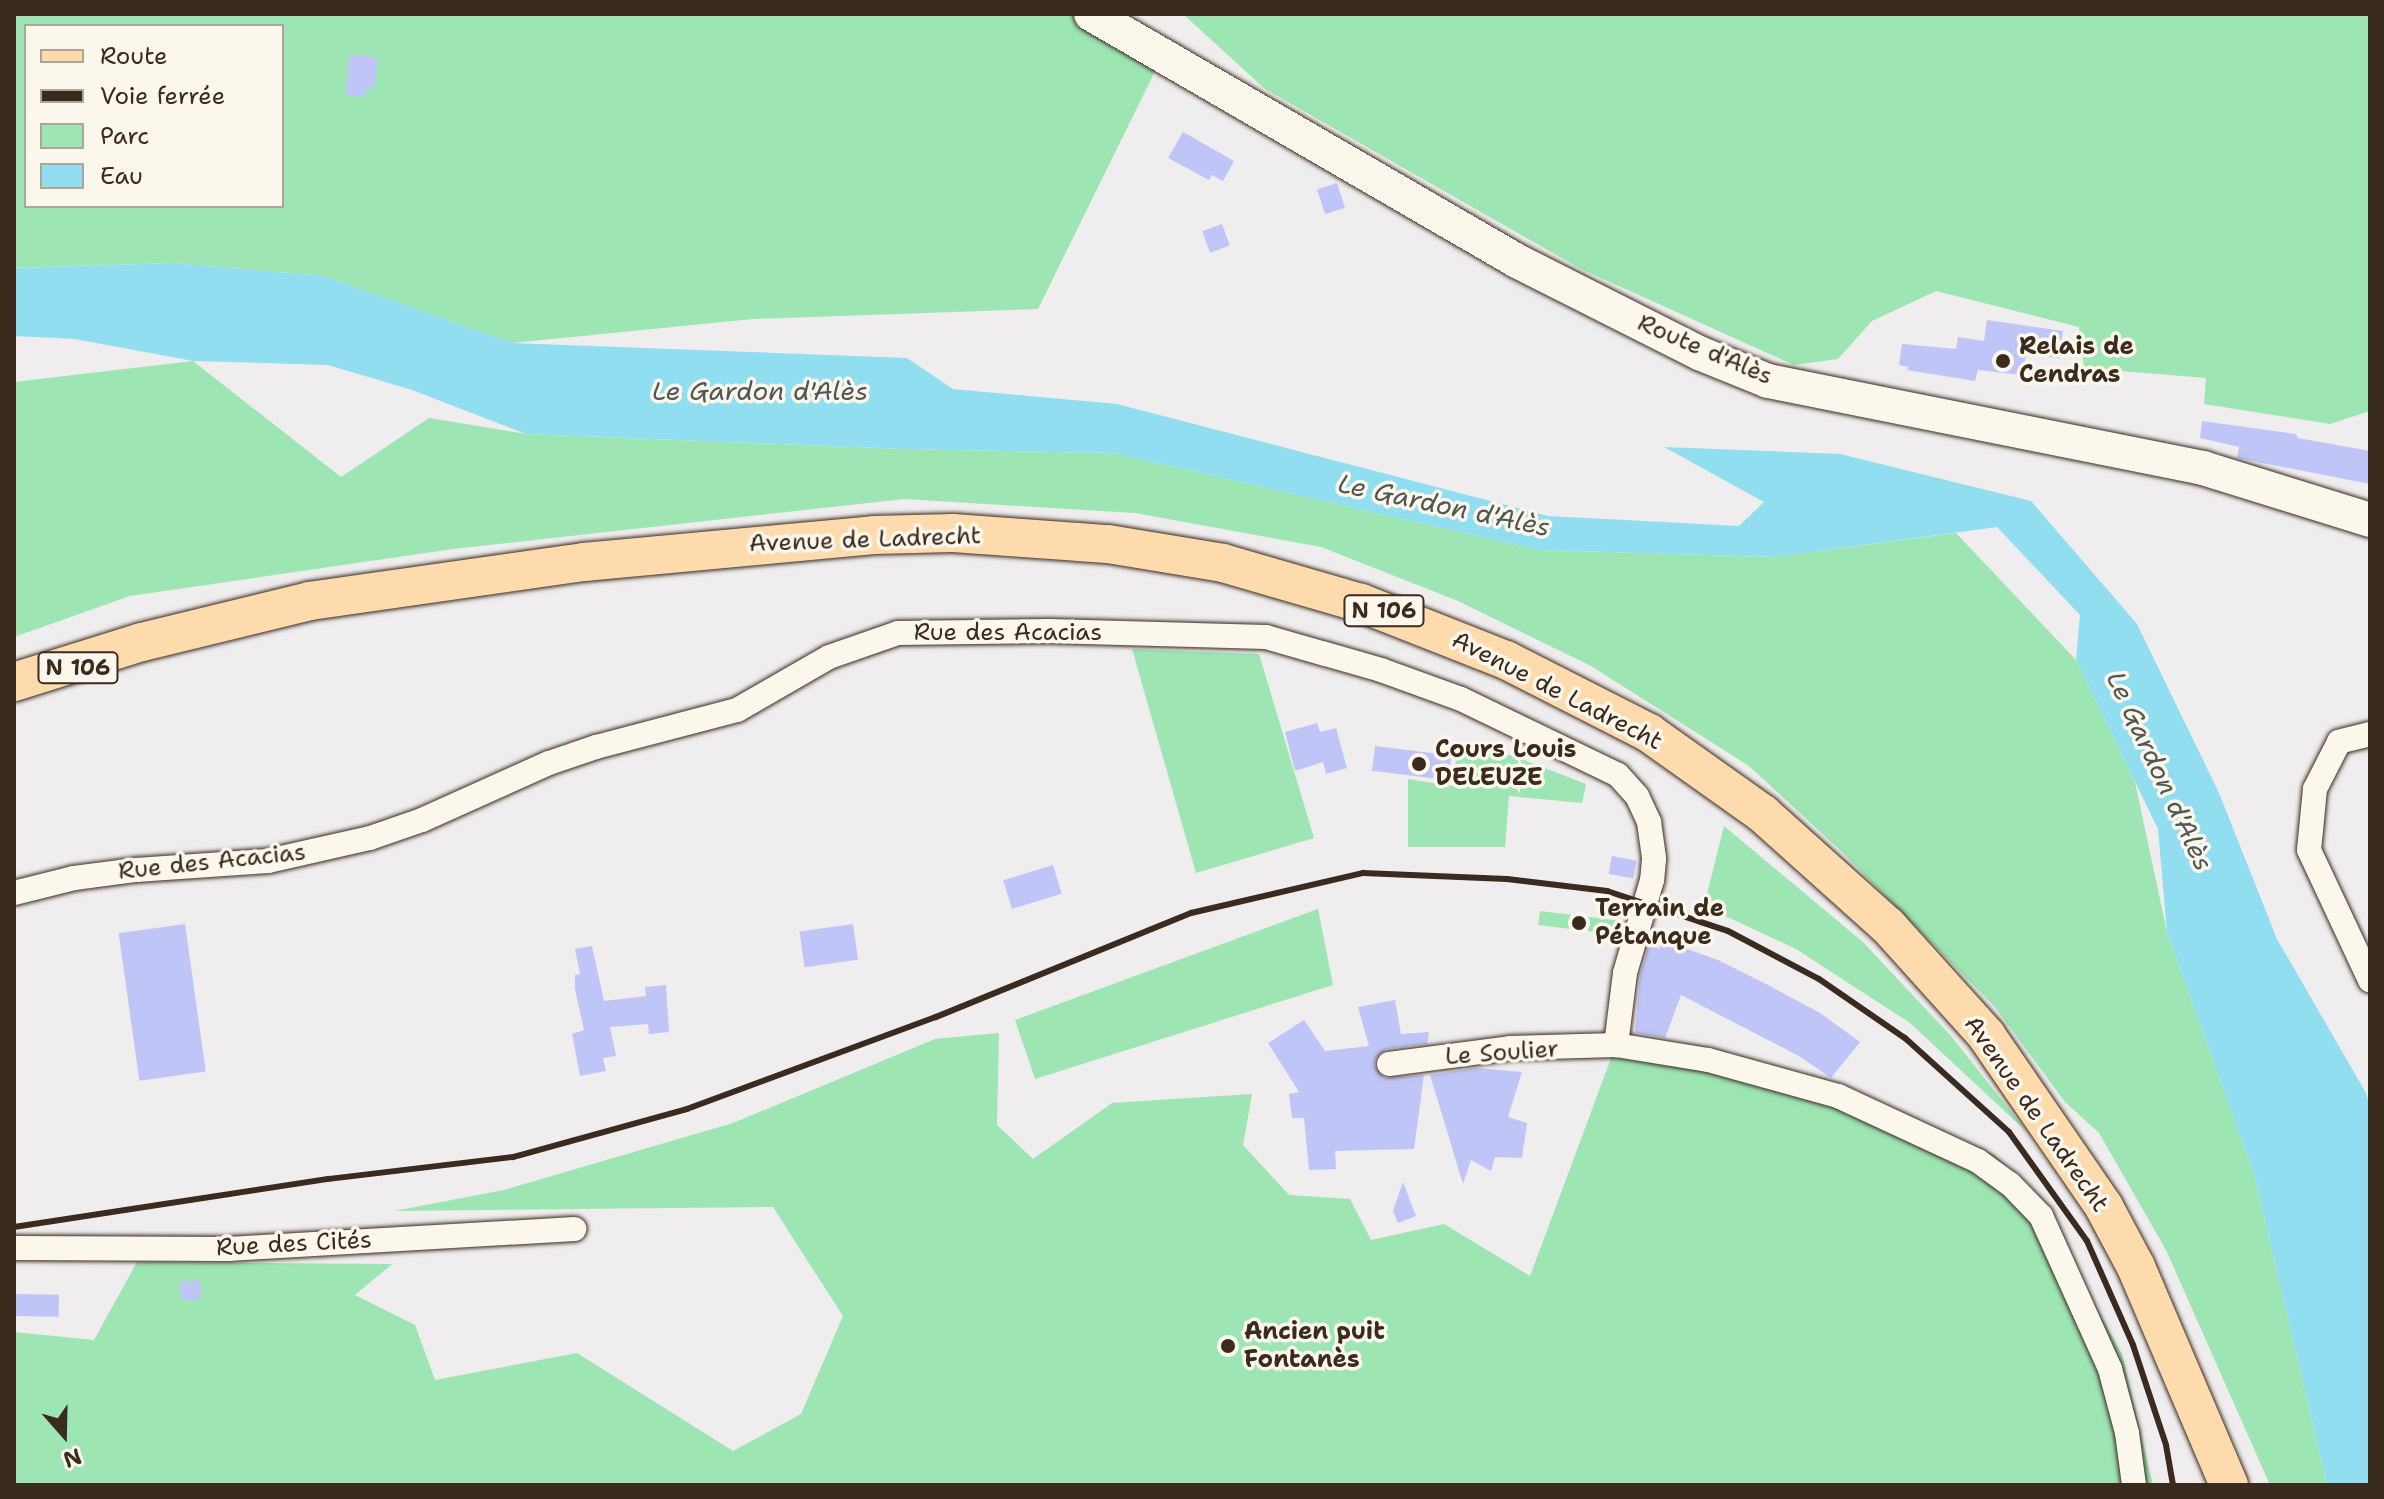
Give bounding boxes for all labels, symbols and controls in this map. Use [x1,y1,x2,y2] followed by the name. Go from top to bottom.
[24,24,284,208] legend
[100,40,168,72] text: Route
[100,80,225,112] text: Voie ferrée
[100,120,149,152] text: Parc
[100,160,143,192] text: Eau
[1633,309,1777,391] street label: Route d'Alès
[2019,333,2134,389] place label: Relais de Cendras
[1994,352,2012,370] marker: Relais de Cendras
[652,375,868,407] water label: Le Gardon d'Alès
[1335,467,1553,543] water label: Le Gardon d'Alès
[748,522,982,558] street label: Avenue de Ladrecht
[1342,593,1426,629] road number: N 106
[914,619,1102,647] street label: Rue des Acacias
[1447,625,1667,757] street label: Avenue de Ladrecht
[36,650,120,686] road number: N 106
[2100,666,2220,876] water label: Le Gardon d'Alès
[1435,736,1576,792] place label: Cours Louis DELEUZE
[1410,755,1428,773] marker: Cours Louis DELEUZE
[117,838,307,886] street label: Rue des Acacias
[1595,895,1724,951] place label: Terrain de Pétanque
[1570,914,1588,932] marker: Terrain de Pétanque
[1958,1011,2114,1217] street label: Avenue de Ladrecht
[1444,1035,1560,1071] street label: Le Soulier
[215,1226,373,1262] street label: Rue des Cités
[1244,1318,1385,1374] place label: Ancien puit Fontanès
[1219,1337,1237,1355] marker: Ancien puit Fontanès
[24,1395,104,1475] north arrow
[59,1441,86,1475] text: N

